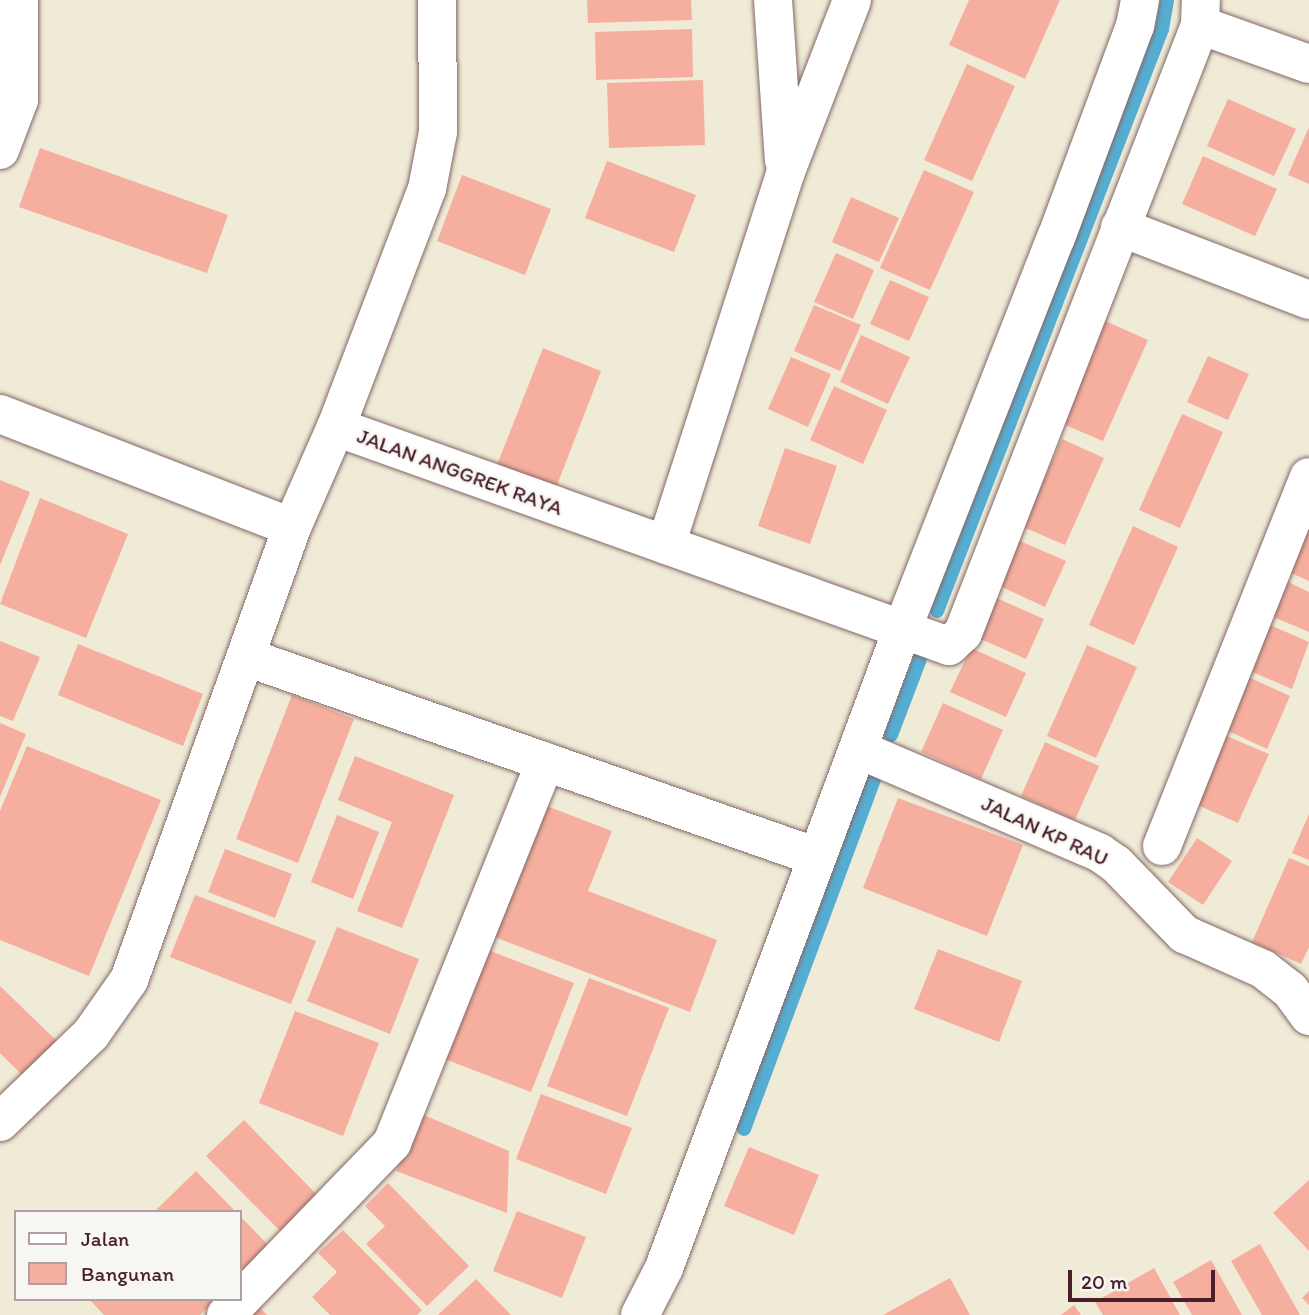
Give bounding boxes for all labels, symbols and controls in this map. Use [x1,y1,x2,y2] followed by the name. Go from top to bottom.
[354,423,566,521] street label: JALAN ANGGREK RAYA
[978,791,1112,871] street label: JALAN KP RAU
[14,1210,242,1301] legend
[81,1226,129,1251] text: Jalan
[1071,1256,1218,1300] scale bar
[81,1261,174,1286] text: Bangunan
[1081,1269,1127,1294] text: 20 m

